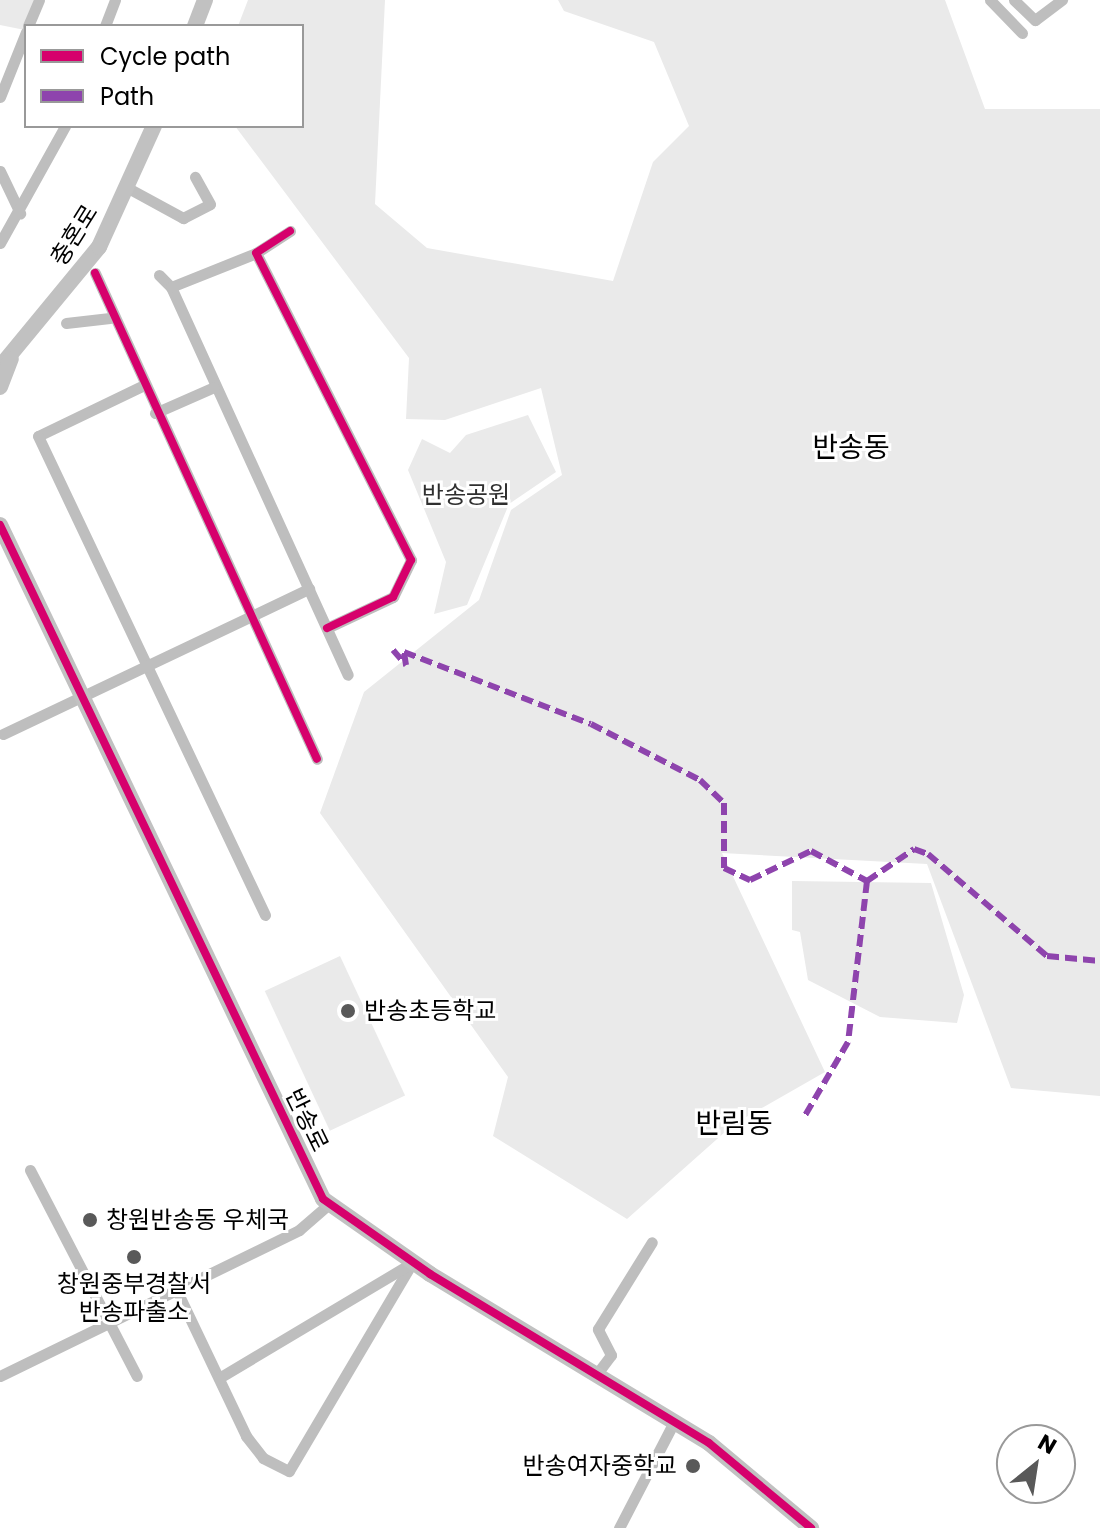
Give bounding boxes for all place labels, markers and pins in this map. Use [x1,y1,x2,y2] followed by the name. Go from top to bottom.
[364,997,496,1025] place label: 반송초등학교
[339,1002,357,1020] marker: 반송초등학교
[106,1206,289,1234] place label: 창원반송동 우체국
[81,1211,99,1229] marker: 창원반송동 우체국
[125,1248,143,1266] marker: 창원중부경찰서 반송파출소
[57,1270,211,1326] place label: 창원중부경찰서 반송파출소
[522,1452,677,1480] place label: 반송여자중학교
[684,1457,702,1475] marker: 반송여자중학교

